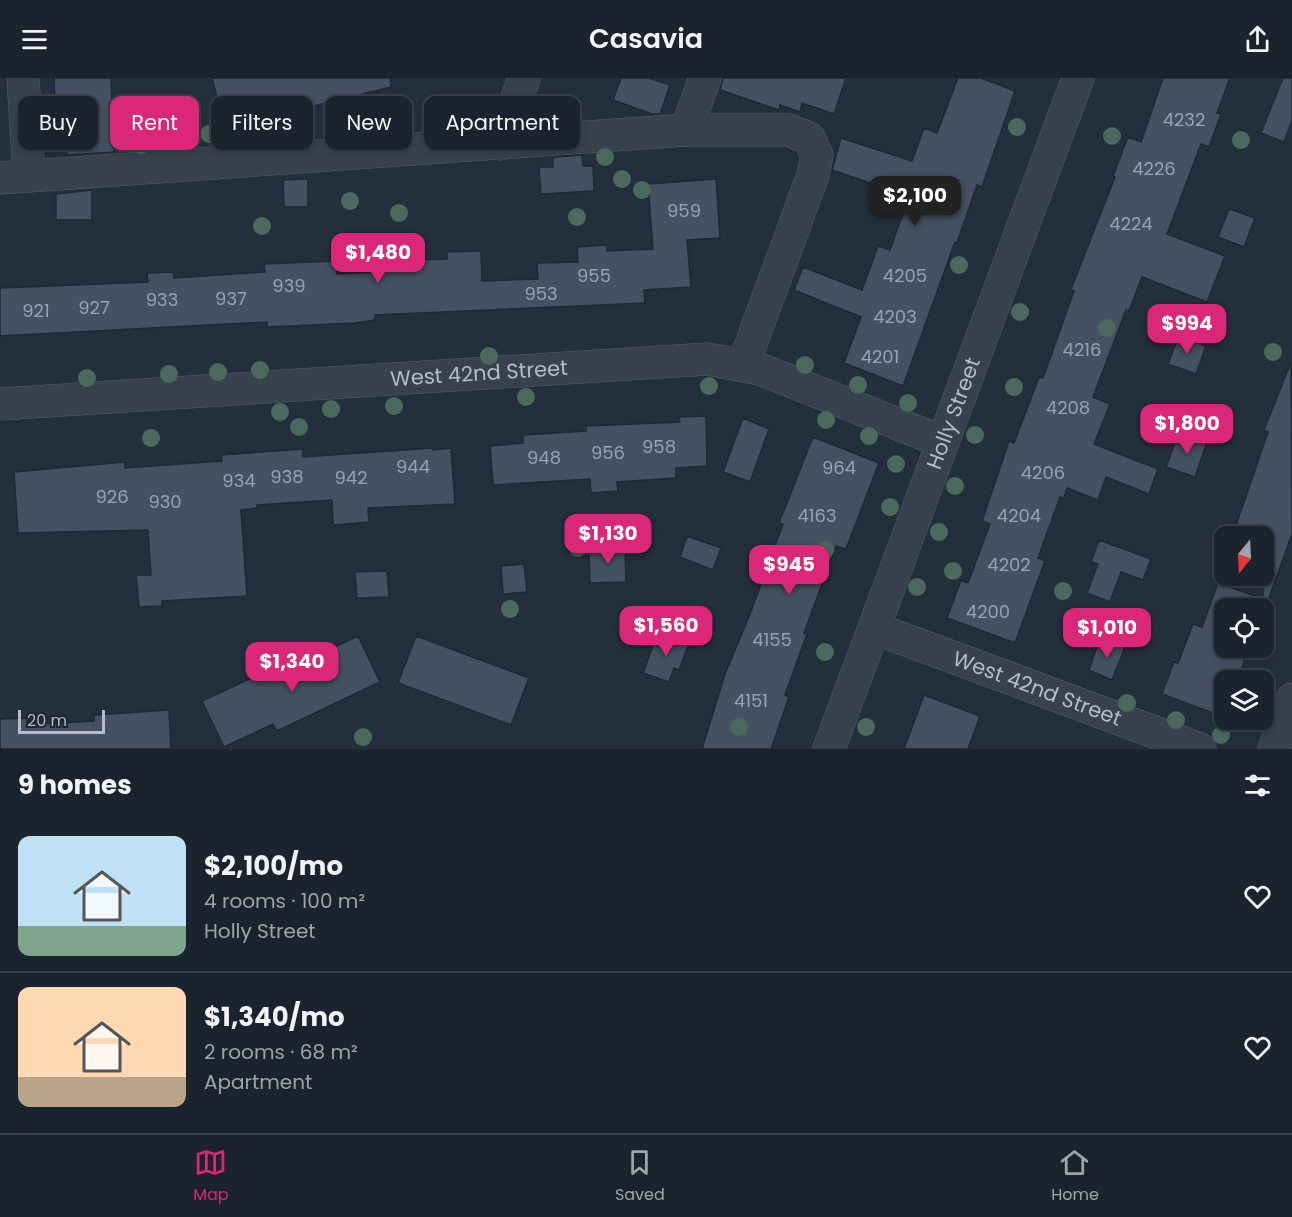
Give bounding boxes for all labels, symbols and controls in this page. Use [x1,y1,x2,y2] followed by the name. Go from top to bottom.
[589,20,703,57] text: Casavia
[18,23,51,56] icon: menu
[1241,23,1274,56] icon: share
[18,96,98,150] chip: Buy
[110,96,199,150] chip: Rent
[211,96,313,150] chip: Filters
[325,96,412,150] chip: New
[424,96,580,150] chip: Apartment
[1163,107,1205,132] house number: 4232
[1132,156,1176,181] house number: 4226
[866,176,964,227] pin: $2,100
[883,181,947,209] text: $2,100
[667,198,701,223] house number: 959
[1109,211,1153,236] house number: 4224
[329,233,427,284] pin: $1,480
[345,238,411,266] text: $1,480
[577,263,611,288] house number: 955
[883,263,927,288] house number: 4205
[272,273,306,298] house number: 939
[524,281,558,306] house number: 953
[215,286,247,311] house number: 937
[146,287,178,312] house number: 933
[78,295,110,320] house number: 927
[22,298,50,323] house number: 921
[873,304,917,329] house number: 4203
[1151,304,1223,355] pin: $994
[1161,309,1213,337] text: $994
[1063,337,1101,362] house number: 4216
[861,344,899,369] house number: 4201
[389,353,569,393] street label: West 42nd Street
[919,353,987,473] street label: Holly Street
[1046,395,1090,420] house number: 4208
[1138,404,1236,455] pin: $1,800
[1154,409,1220,437] text: $1,800
[642,434,676,459] house number: 958
[591,440,625,465] house number: 956
[527,445,561,470] house number: 948
[396,454,430,479] house number: 944
[822,455,856,480] house number: 964
[1021,460,1065,485] house number: 4206
[270,464,304,489] house number: 938
[334,465,368,490] house number: 942
[222,468,256,493] house number: 934
[95,484,129,509] house number: 926
[148,489,182,514] house number: 930
[797,503,837,528] house number: 4163
[997,503,1041,528] house number: 4204
[559,514,657,565] pin: $1,130
[578,519,638,547] text: $1,130
[1214,526,1274,586] north arrow
[1214,526,1274,730] map controls
[753,545,825,596] pin: $945
[763,550,815,578] text: $945
[987,552,1031,577] house number: 4202
[1214,598,1274,658] button: locate
[966,599,1010,624] house number: 4200
[617,606,715,657] pin: $1,560
[1058,608,1156,659] pin: $1,010
[633,611,699,639] text: $1,560
[1077,613,1137,641] text: $1,010
[752,627,792,652] house number: 4155
[243,642,341,693] pin: $1,340
[949,644,1126,733] street label: West 42nd Street
[259,647,325,675] text: $1,340
[1214,670,1274,730] button: layers
[734,688,768,713] house number: 4151
[18,707,105,734] scale bar
[27,709,67,732] text: 20 m
[18,767,132,803] text: 9 homes
[1241,769,1274,802] icon: filters
[204,848,343,884] text: $2,100/mo
[66,860,138,932] icon: home
[1241,880,1274,913] icon: heart
[204,887,365,915] text: 4 rooms · 100 m²
[204,917,316,945] text: Holly Street
[204,999,345,1035] text: $1,340/mo
[66,1011,138,1083] icon: home
[1241,1031,1274,1064] icon: heart
[204,1038,358,1066] text: 2 rooms · 68 m²
[204,1068,312,1096] text: Apartment
[193,1146,229,1207] tab: Map
[615,1146,665,1207] tab: Saved
[1051,1146,1099,1207] tab: Home

